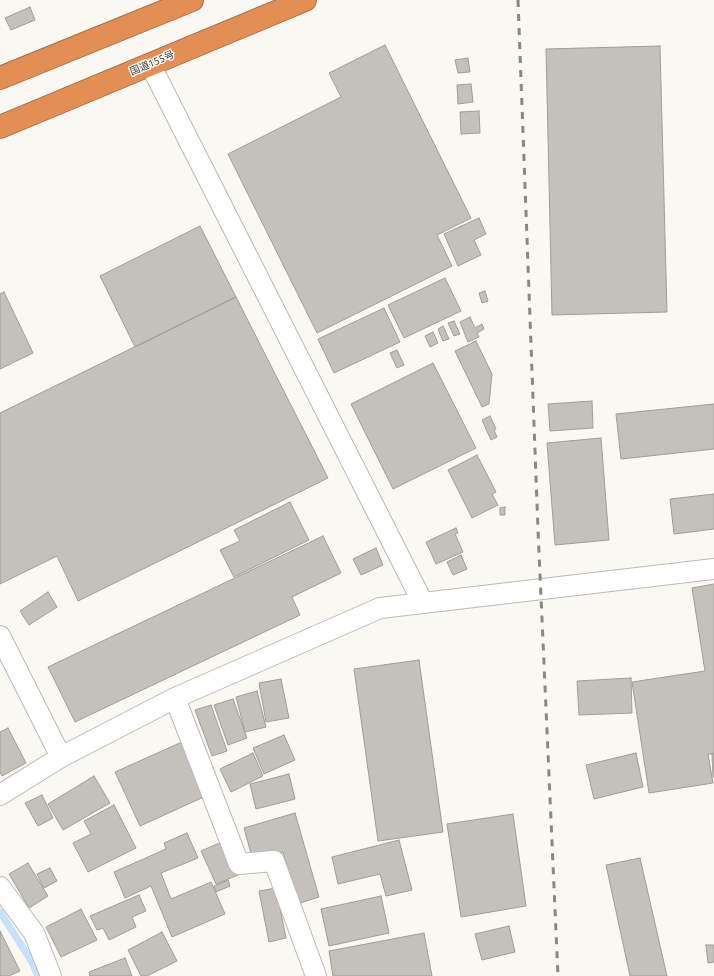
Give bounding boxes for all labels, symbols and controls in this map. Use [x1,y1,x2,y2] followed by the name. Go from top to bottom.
[128,48,176,78] street label: 国道155号

